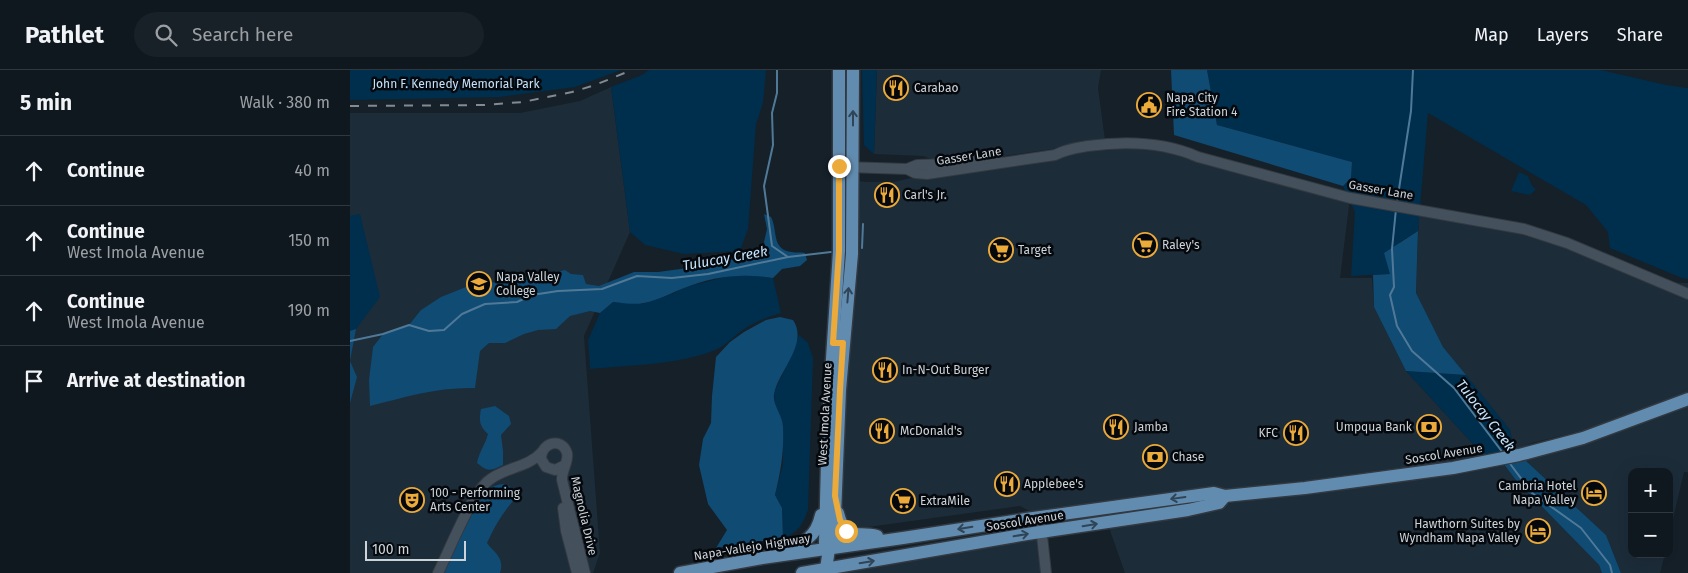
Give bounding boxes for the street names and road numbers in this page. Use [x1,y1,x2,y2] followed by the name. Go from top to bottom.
[936,144,1002,168] street label: Gasser Lane
[1348,177,1414,203] street label: Gasser Lane
[815,362,835,466] street label: West Imola Avenue
[1404,441,1484,467] street label: Soscol Avenue
[568,475,600,557] street label: Magnolia Drive
[985,508,1065,534] street label: Soscol Avenue
[693,531,811,563] street label: Napa-Vallejo Highway

